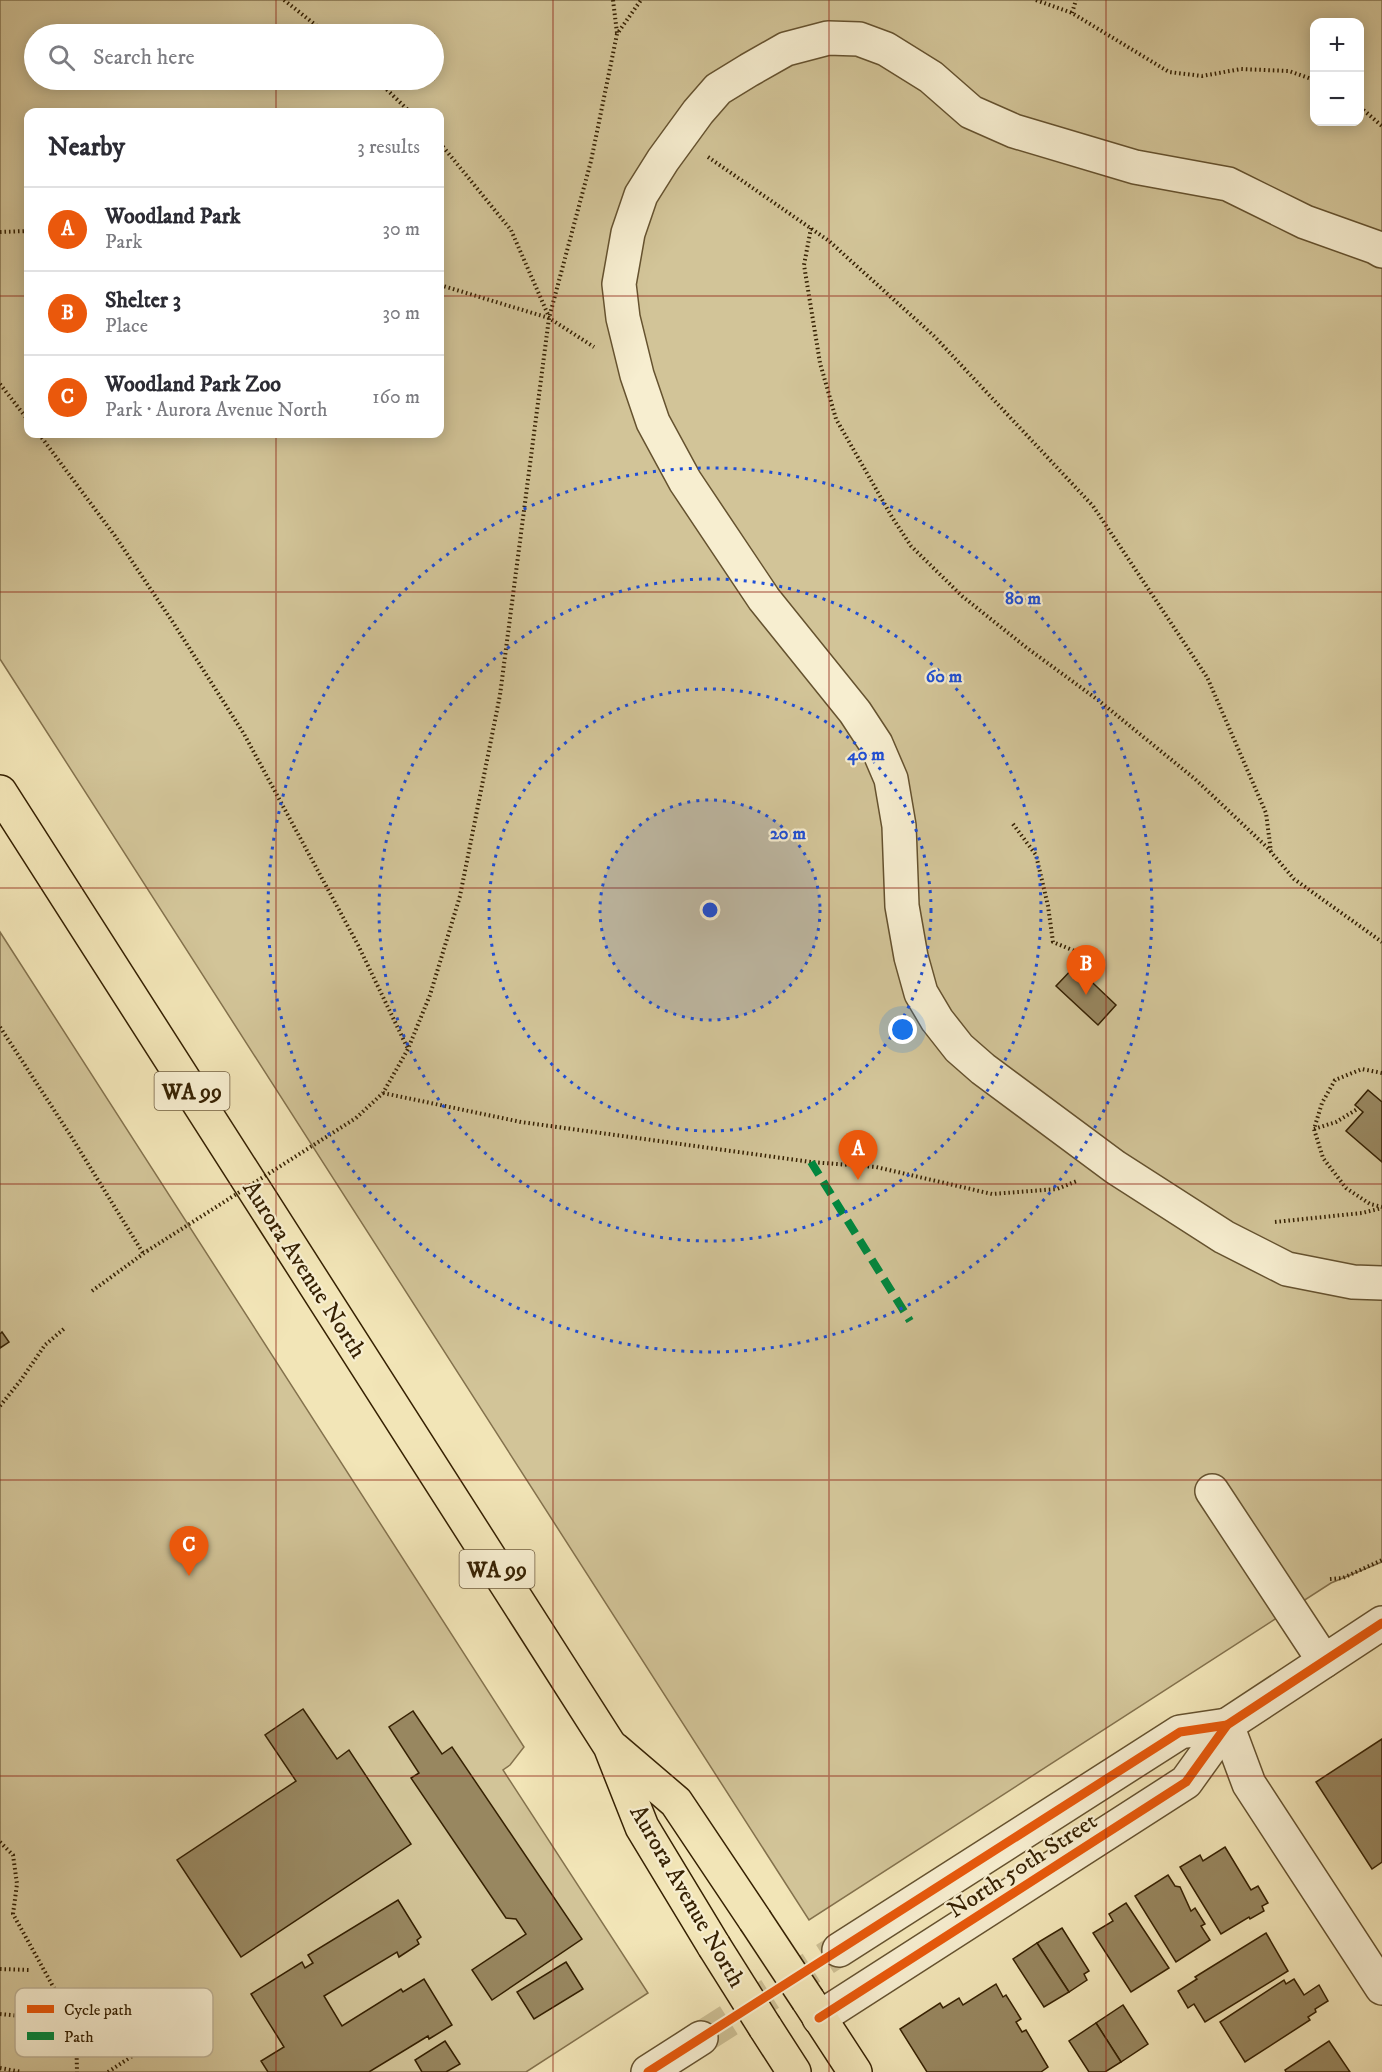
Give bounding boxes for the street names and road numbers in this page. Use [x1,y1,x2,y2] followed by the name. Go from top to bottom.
[154,1072,230,1110] road number: WA 99
[235,1175,373,1364] street label: Aurora Avenue North
[460,1550,534,1588] road number: WA 99
[623,1800,752,1994] street label: Aurora Avenue North
[942,1806,1103,1925] street label: North 50th Street

